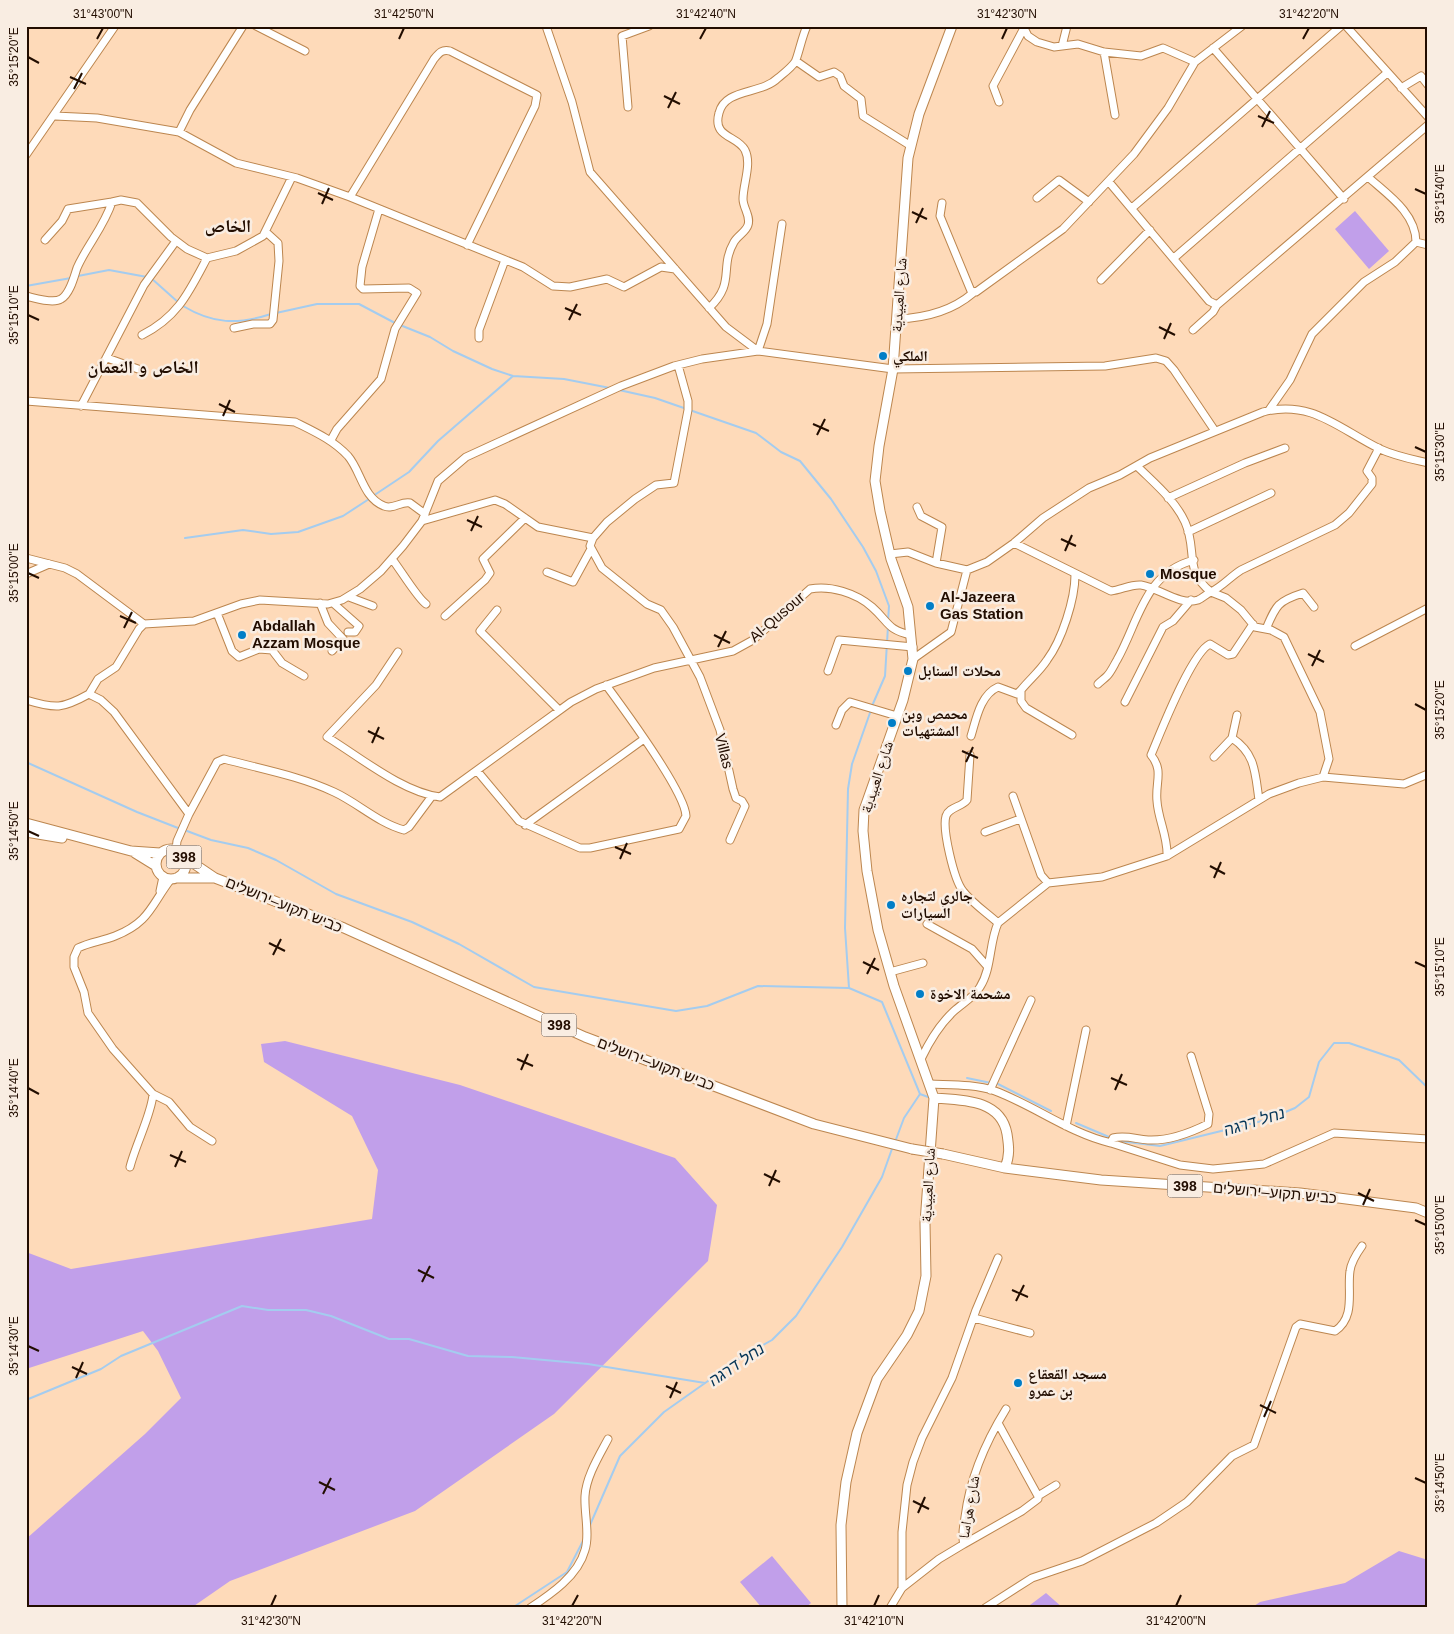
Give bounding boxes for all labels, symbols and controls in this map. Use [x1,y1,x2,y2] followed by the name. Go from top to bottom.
[73,7,133,21] text: 31°43'00"N
[374,7,434,21] text: 31°42'50"N
[676,7,736,21] text: 31°42'40"N
[977,7,1037,21] text: 31°42'30"N
[1279,7,1339,21] text: 31°42'20"N
[7,27,21,87] text: 35°15'20"E
[1433,164,1447,224] text: 35°15'40"E
[205,216,251,237] district label: الخاص
[887,257,912,333] street label: شارع العبيدية
[7,285,21,345] text: 35°15'10"E
[893,347,928,368] place label: الملكي
[877,350,889,362] marker: الملكي
[87,357,199,378] district label: الخاص و النعمان
[1433,422,1447,482] text: 35°15'30"E
[7,543,21,603] text: 35°15'00"E
[1160,565,1217,582] place label: Mosque
[1144,568,1156,580] marker: Mosque
[746,588,808,645] street label: Al-Qusour
[940,588,1023,622] place label: Al-Jazeera Gas Station
[924,600,936,612] marker: Al-Jazeera Gas Station
[252,617,360,651] place label: Abdallah Azzam Mosque
[236,629,248,641] marker: Abdallah Azzam Mosque
[918,662,1001,680] place label: محلات السنابل
[902,665,914,677] marker: محلات السنابل
[1433,680,1447,740] text: 35°15'20"E
[902,705,968,740] place label: محمص وبن المشتهيات
[886,717,898,729] marker: محمص وبن المشتهيات
[712,732,737,770] street label: Villas
[857,739,898,816] street label: شارع العبيدية
[7,801,21,861] text: 35°14'50"E
[166,846,202,869] road number: 398
[223,873,345,936] street label: כביש תקוע–ירושלים
[901,887,973,921] place label: جالري لتجاره السيارات
[885,899,897,911] marker: جالري لتجاره السيارات
[1433,937,1447,997] text: 35°15'10"E
[930,985,1011,1002] place label: مشحمة الاخوة
[914,988,926,1000] marker: مشحمة الاخوة
[542,1014,576,1036] road number: 398
[595,1033,717,1094] street label: כביש תקוע–ירושלים
[7,1058,21,1118] text: 35°14'40"E
[1221,1104,1287,1139] water label: נחל דרגה
[917,1147,940,1223] street label: شارع العبيدية
[1168,1174,1202,1198] road number: 398
[1212,1179,1338,1206] street label: כביש תקוע–ירושלים
[1433,1195,1447,1255] text: 35°15'00"E
[7,1316,21,1376] text: 35°14'30"E
[705,1340,767,1389] water label: נחל דרגה
[1028,1365,1107,1400] place label: مسجد القعقاع بن عمرو
[1012,1377,1024,1389] marker: مسجد القعقاع بن عمرو
[1433,1453,1447,1513] text: 35°14'50"E
[955,1474,984,1540] street label: شارع هراسا
[241,1614,301,1628] text: 31°42'30"N
[542,1614,602,1628] text: 31°42'20"N
[844,1614,904,1628] text: 31°42'10"N
[1146,1614,1206,1628] text: 31°42'00"N

